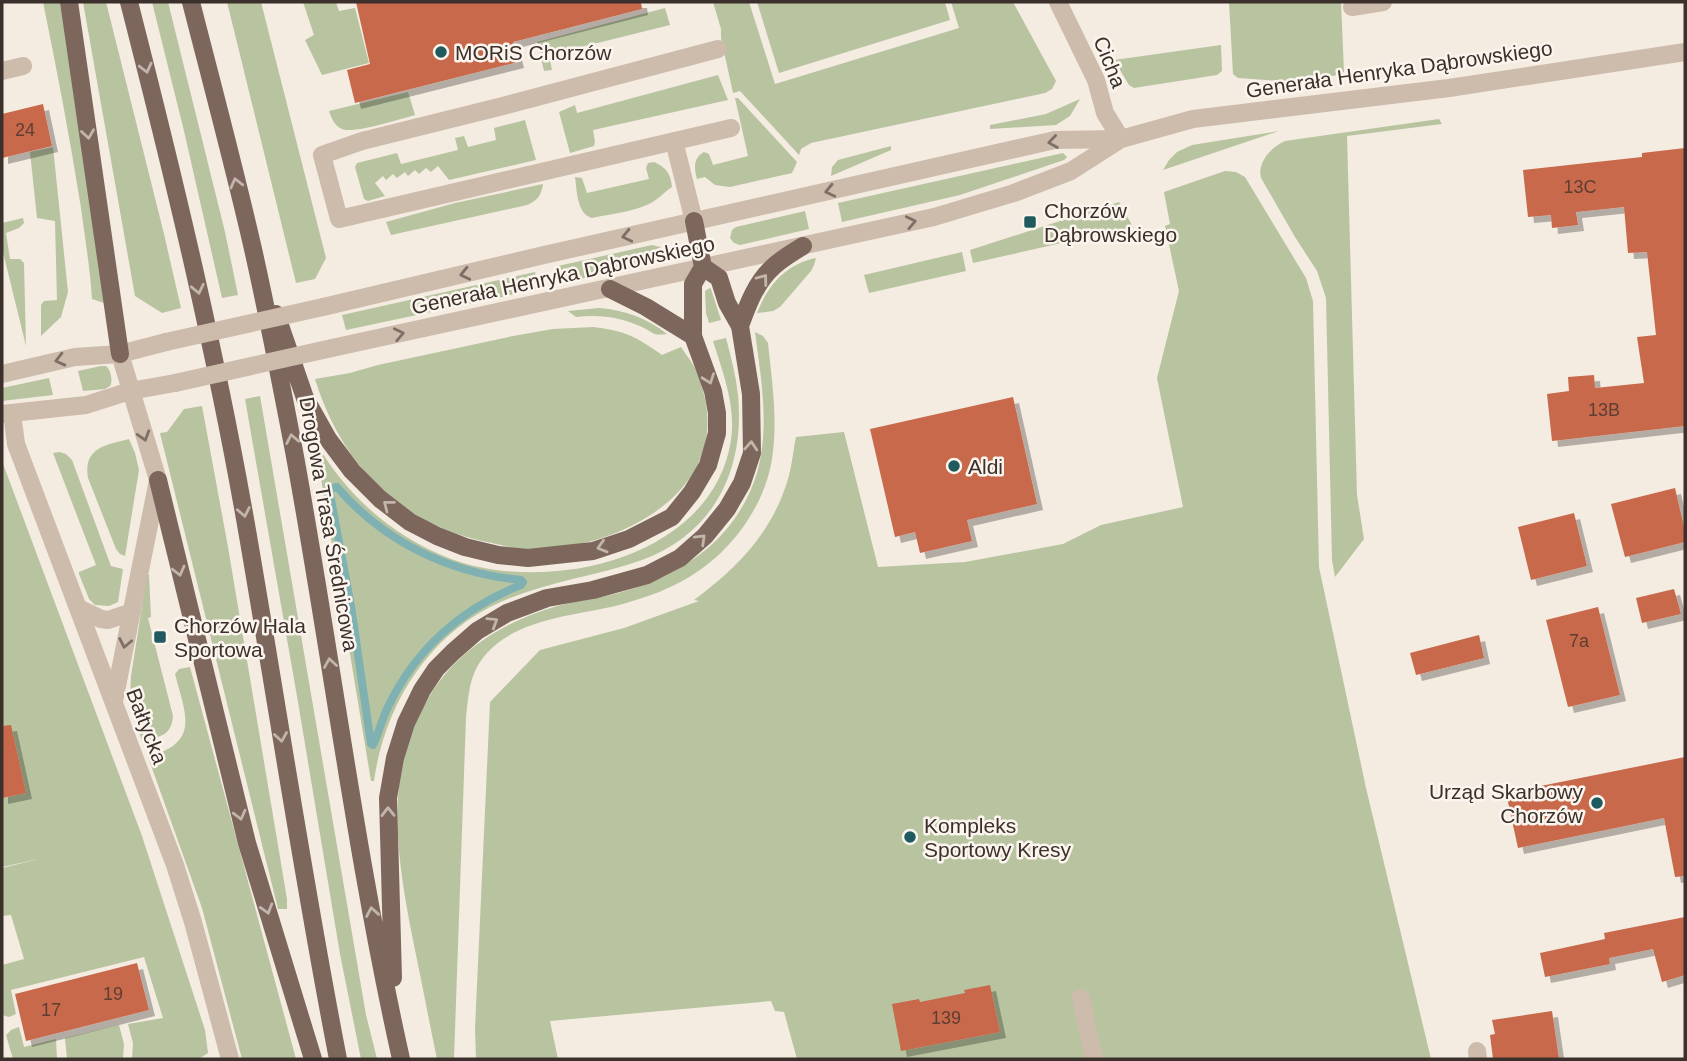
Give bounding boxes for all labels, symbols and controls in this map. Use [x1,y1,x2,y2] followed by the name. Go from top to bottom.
[1089,33,1131,91] street label: Cicha
[1244,36,1554,102] street label: Generała Henryka Dąbrowskiego
[455,41,612,64] place label: MORiS Chorzów
[433,44,449,60] marker: MORiS Chorzów
[138,62,152,74] one-way arrow
[15,120,35,140] house number: 24
[80,129,95,140] one-way arrow
[1047,134,1058,149] one-way arrow
[230,177,245,189] one-way arrow
[1563,177,1597,197] house number: 13C
[825,182,837,197] one-way arrow
[1044,199,1177,246] place label: Chorzów Dąbrowskiego
[1022,214,1038,230] marker: Chorzów Dąbrowskiego
[905,216,917,231] one-way arrow
[621,228,633,243] one-way arrow
[409,232,717,318] street label: Generała Henryka Dąbrowskiego
[459,265,471,280] one-way arrow
[755,275,768,287] one-way arrow
[190,283,205,295] one-way arrow
[393,327,405,342] one-way arrow
[54,352,66,367] one-way arrow
[701,373,715,385] one-way arrow
[295,395,363,653] street label: Drogowa Trasa Średnicowa
[1588,400,1620,420] house number: 13B
[135,430,150,442] one-way arrow
[285,433,300,445] one-way arrow
[743,440,758,451] one-way arrow
[968,455,1003,478] place label: Aldi
[946,458,962,474] marker: Aldi
[384,501,396,514] one-way arrow
[235,506,250,518] one-way arrow
[692,535,705,548] one-way arrow
[597,539,609,554] one-way arrow
[171,564,185,576] one-way arrow
[174,614,306,661] place label: Chorzów Hala Sportowa
[485,617,498,630] one-way arrow
[152,629,168,645] marker: Chorzów Hala Sportowa
[1569,631,1590,651] house number: 7a
[119,637,134,649] one-way arrow
[323,657,338,669] one-way arrow
[122,685,172,767] street label: Bałtycka
[273,731,288,743] one-way arrow
[1429,780,1584,827] place label: Urząd Skarbowy Chorzów
[1589,795,1605,811] marker: Urząd Skarbowy Chorzów
[381,806,396,817] one-way arrow
[232,809,246,821] one-way arrow
[924,814,1072,861] place label: Kompleks Sportowy Kresy
[902,829,918,845] marker: Kompleks Sportowy Kresy
[258,902,273,914] one-way arrow
[365,906,380,918] one-way arrow
[103,984,123,1004] house number: 19
[41,1000,61,1020] house number: 17
[931,1008,961,1028] house number: 139

